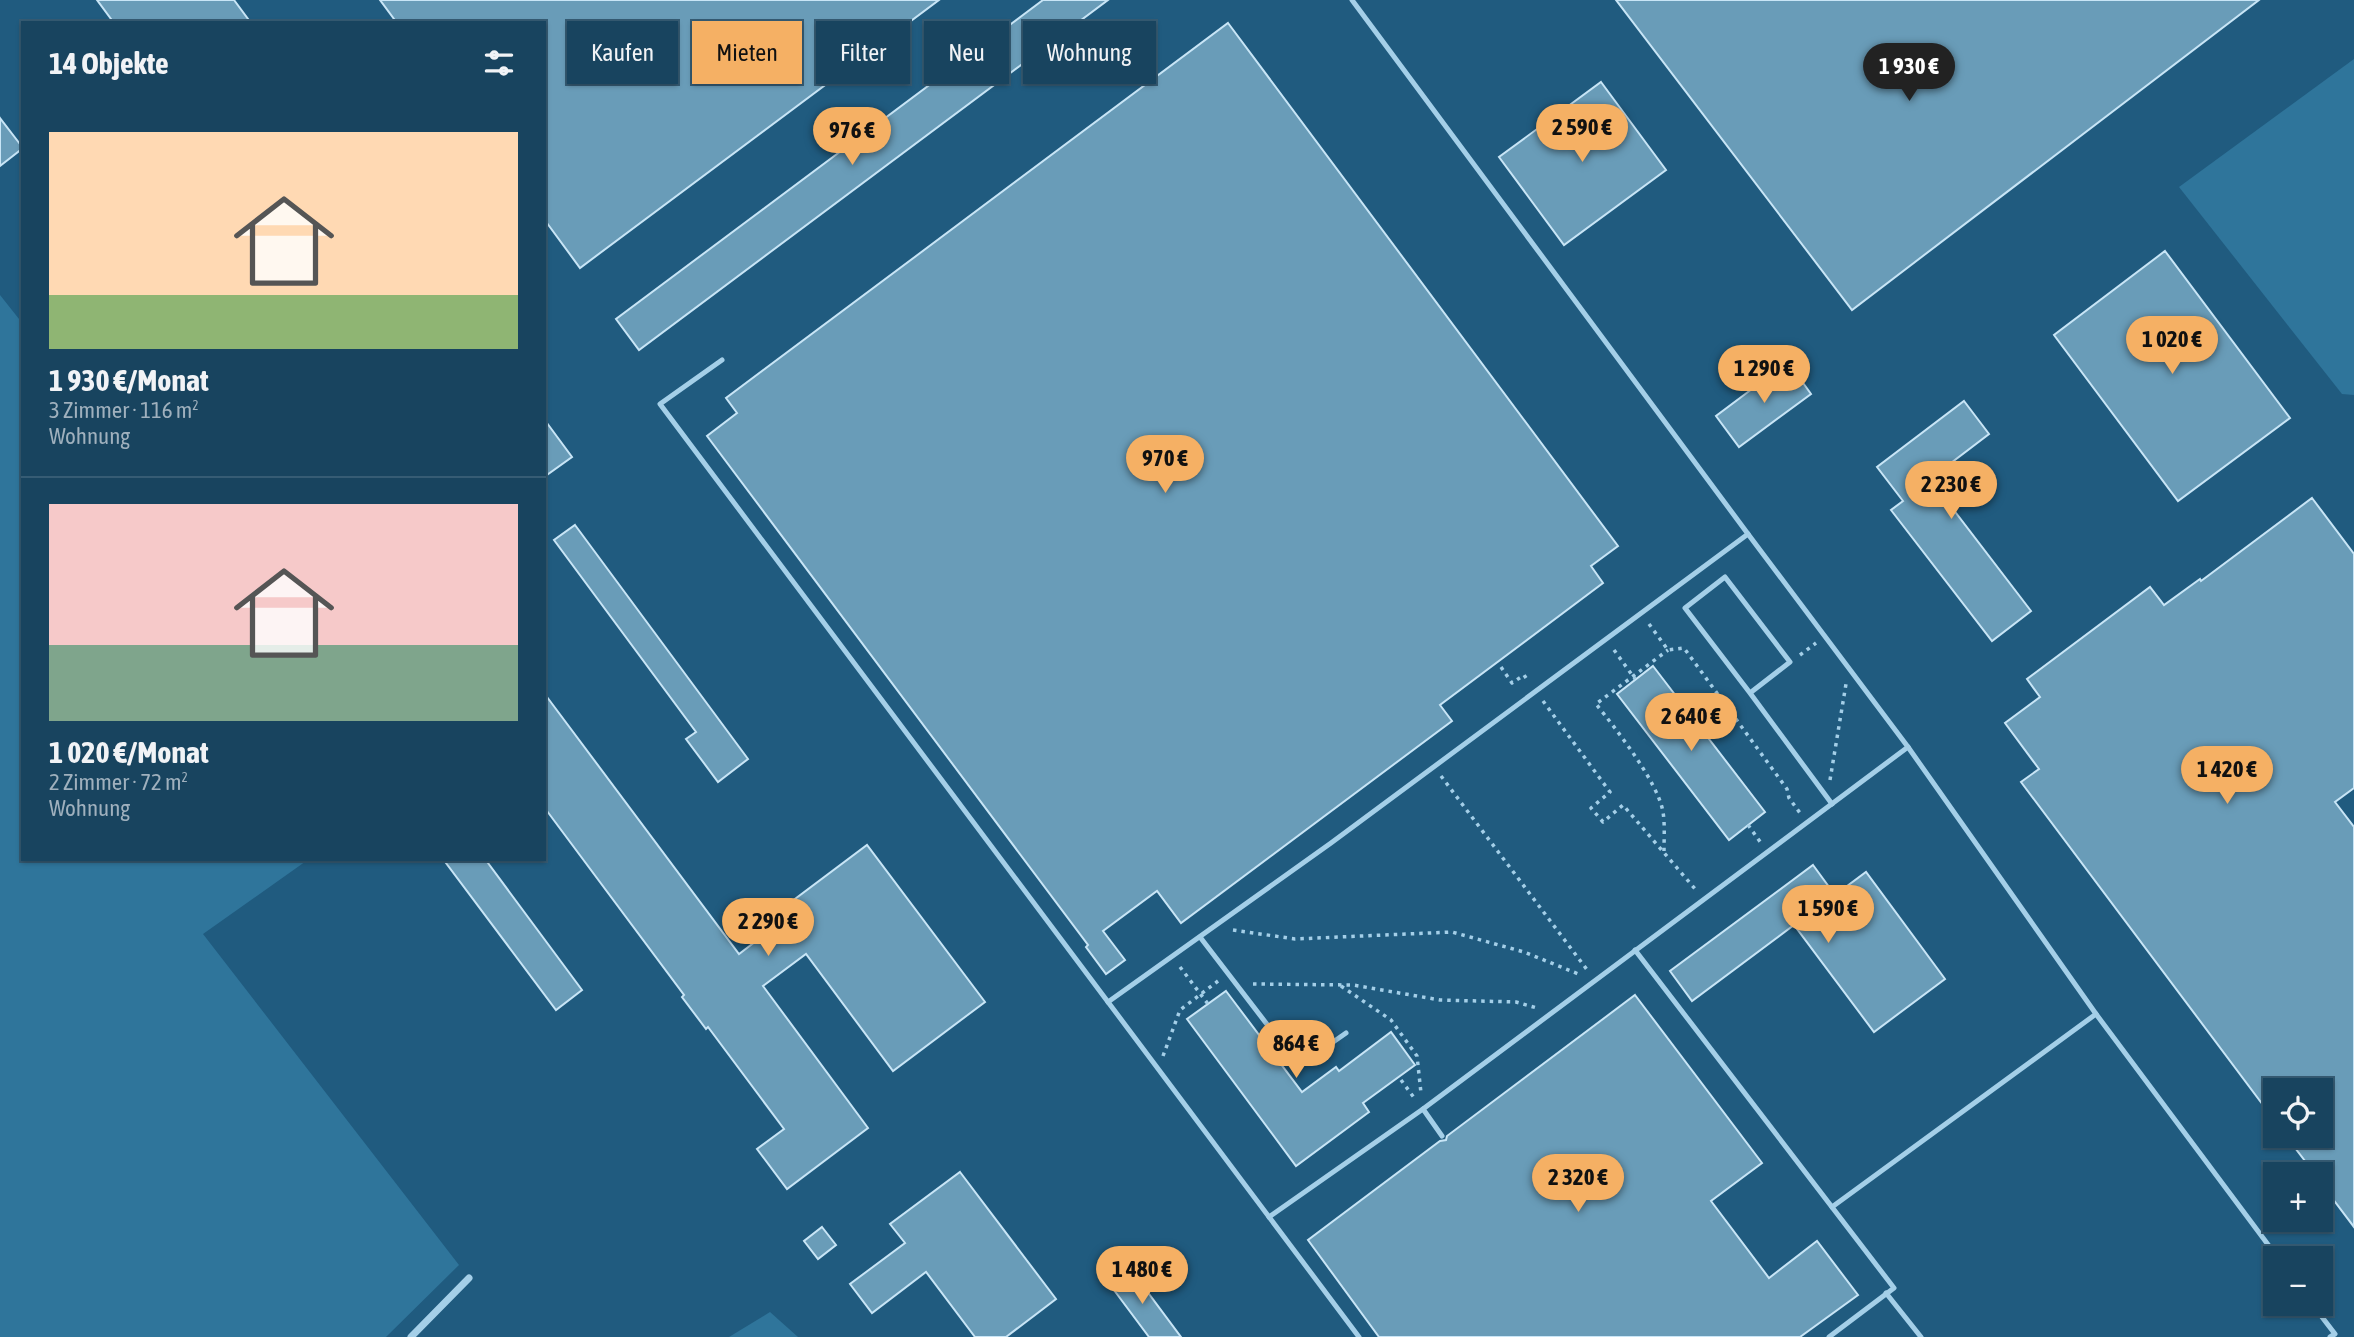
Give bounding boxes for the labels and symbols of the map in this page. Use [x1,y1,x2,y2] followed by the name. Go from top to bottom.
[1844,43,1974,103] pin: 1 930 €
[1517,104,1647,164] pin: 2 590 €
[803,108,901,167] pin: 976 €
[2107,316,2237,376] pin: 1 020 €
[1699,346,1829,405] pin: 1 290 €
[1116,435,1214,495] pin: 970 €
[1886,462,2016,521] pin: 2 230 €
[1626,694,1756,753] pin: 2 640 €
[2162,746,2292,806] pin: 1 420 €
[1763,886,1893,945] pin: 1 590 €
[703,898,833,958] pin: 2 290 €
[1247,1020,1345,1080] pin: 864 €
[1513,1154,1643,1214] pin: 2 320 €
[1077,1246,1207,1306] pin: 1 480 €

